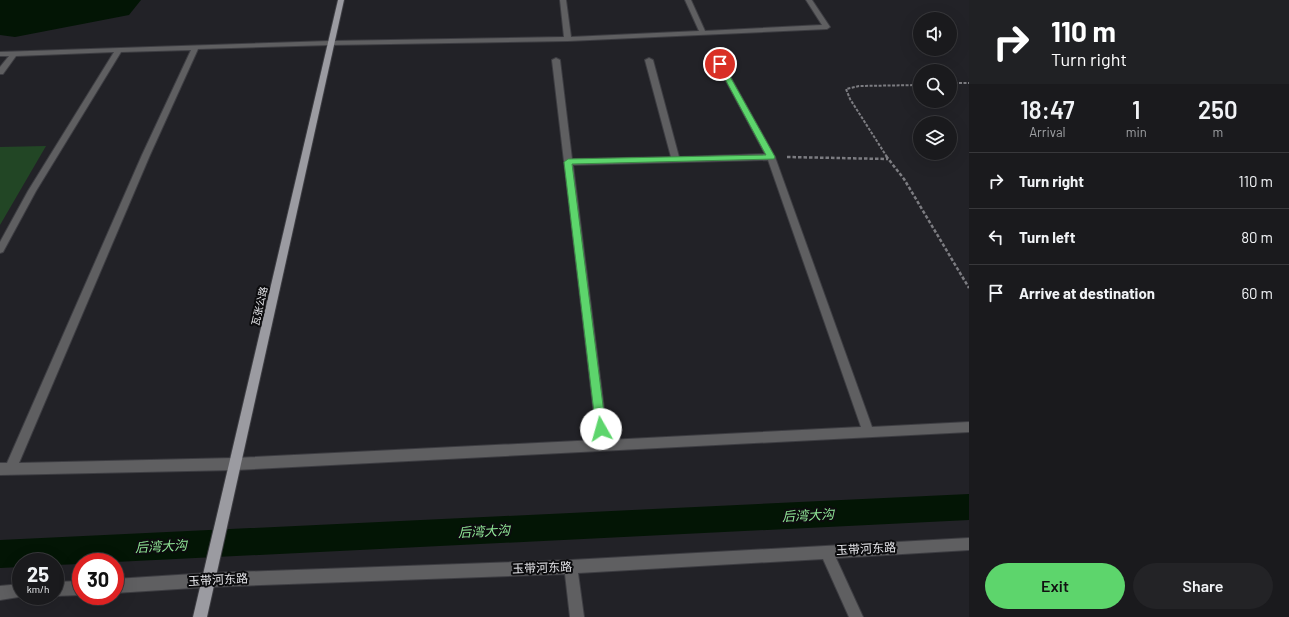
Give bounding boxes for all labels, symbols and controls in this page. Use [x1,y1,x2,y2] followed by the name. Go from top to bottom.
[913,12,957,160] map controls
[913,12,957,56] button: sound
[1051,14,1116,48] text: 110 m
[985,16,1037,68] icon: right
[703,47,737,81] pin
[1051,48,1127,70] text: Turn right
[709,53,731,75] icon: arrive
[913,64,957,108] button: search
[1020,95,1074,124] text: 18:47
[1132,95,1141,124] text: 1
[1198,95,1238,124] text: 250
[913,116,957,160] button: layers
[1029,124,1066,140] text: Arrival
[1126,124,1147,140] text: min
[1213,124,1223,140] text: m
[985,170,1007,192] icon: right
[1019,172,1084,190] text: Turn right
[1239,172,1273,190] text: 110 m
[985,226,1007,248] icon: left
[1019,228,1075,246] text: Turn left
[1241,228,1273,246] text: 80 m
[985,282,1007,304] icon: arrive
[1019,284,1155,302] text: Arrive at destination
[1241,284,1273,302] text: 60 m
[249,285,269,327] street label: 瓦张公路
[580,408,622,450] position arrow
[782,506,836,524] water label: 后湾大沟
[458,522,512,540] water label: 后湾大沟
[135,537,189,555] water label: 后湾大沟
[836,539,896,557] street label: 玉带河东路
[72,553,124,605] speed limit sign: 30
[512,559,572,575] street label: 玉带河东路
[27,562,49,586] text: 25
[985,563,1125,609] button: Exit
[1133,563,1273,609] button: Share
[188,570,248,588] street label: 玉带河东路
[27,583,49,595] text: km/h

